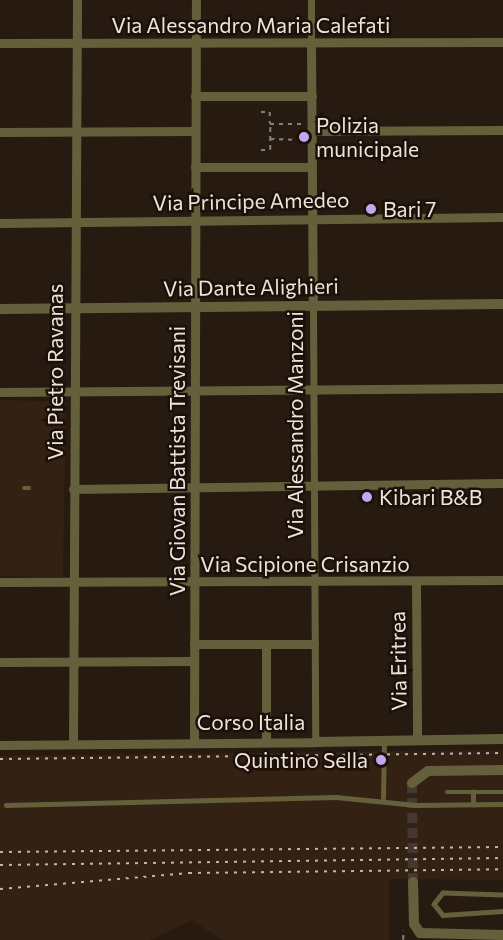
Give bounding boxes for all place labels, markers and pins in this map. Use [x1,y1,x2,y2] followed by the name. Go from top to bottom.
[316,112,419,162] place label: Polizia municipale
[297,130,311,144] marker: Polizia municipale
[383,196,436,222] place label: Bari 7
[364,202,378,216] marker: Bari 7
[379,484,482,510] place label: Kibari B&B
[360,490,374,504] marker: Kibari B&B
[234,747,368,773] place label: Quintino Sella
[372,751,390,769] marker: Quintino Sella

